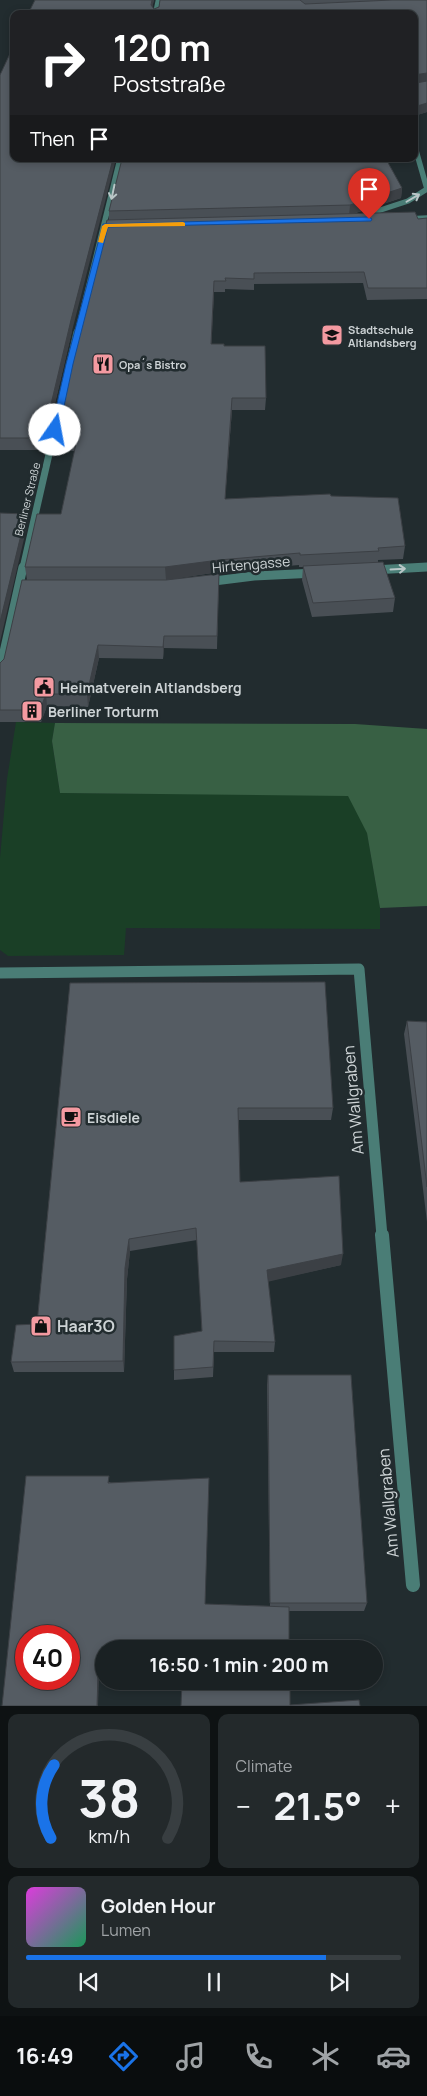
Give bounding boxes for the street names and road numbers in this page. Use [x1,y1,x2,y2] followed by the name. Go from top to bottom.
[11,460,44,537] street label: Berliner Straße
[211,551,291,577] street label: Hirtengasse
[337,1045,369,1155] street label: Am Wallgraben
[372,1448,404,1558] street label: Am Wallgraben

